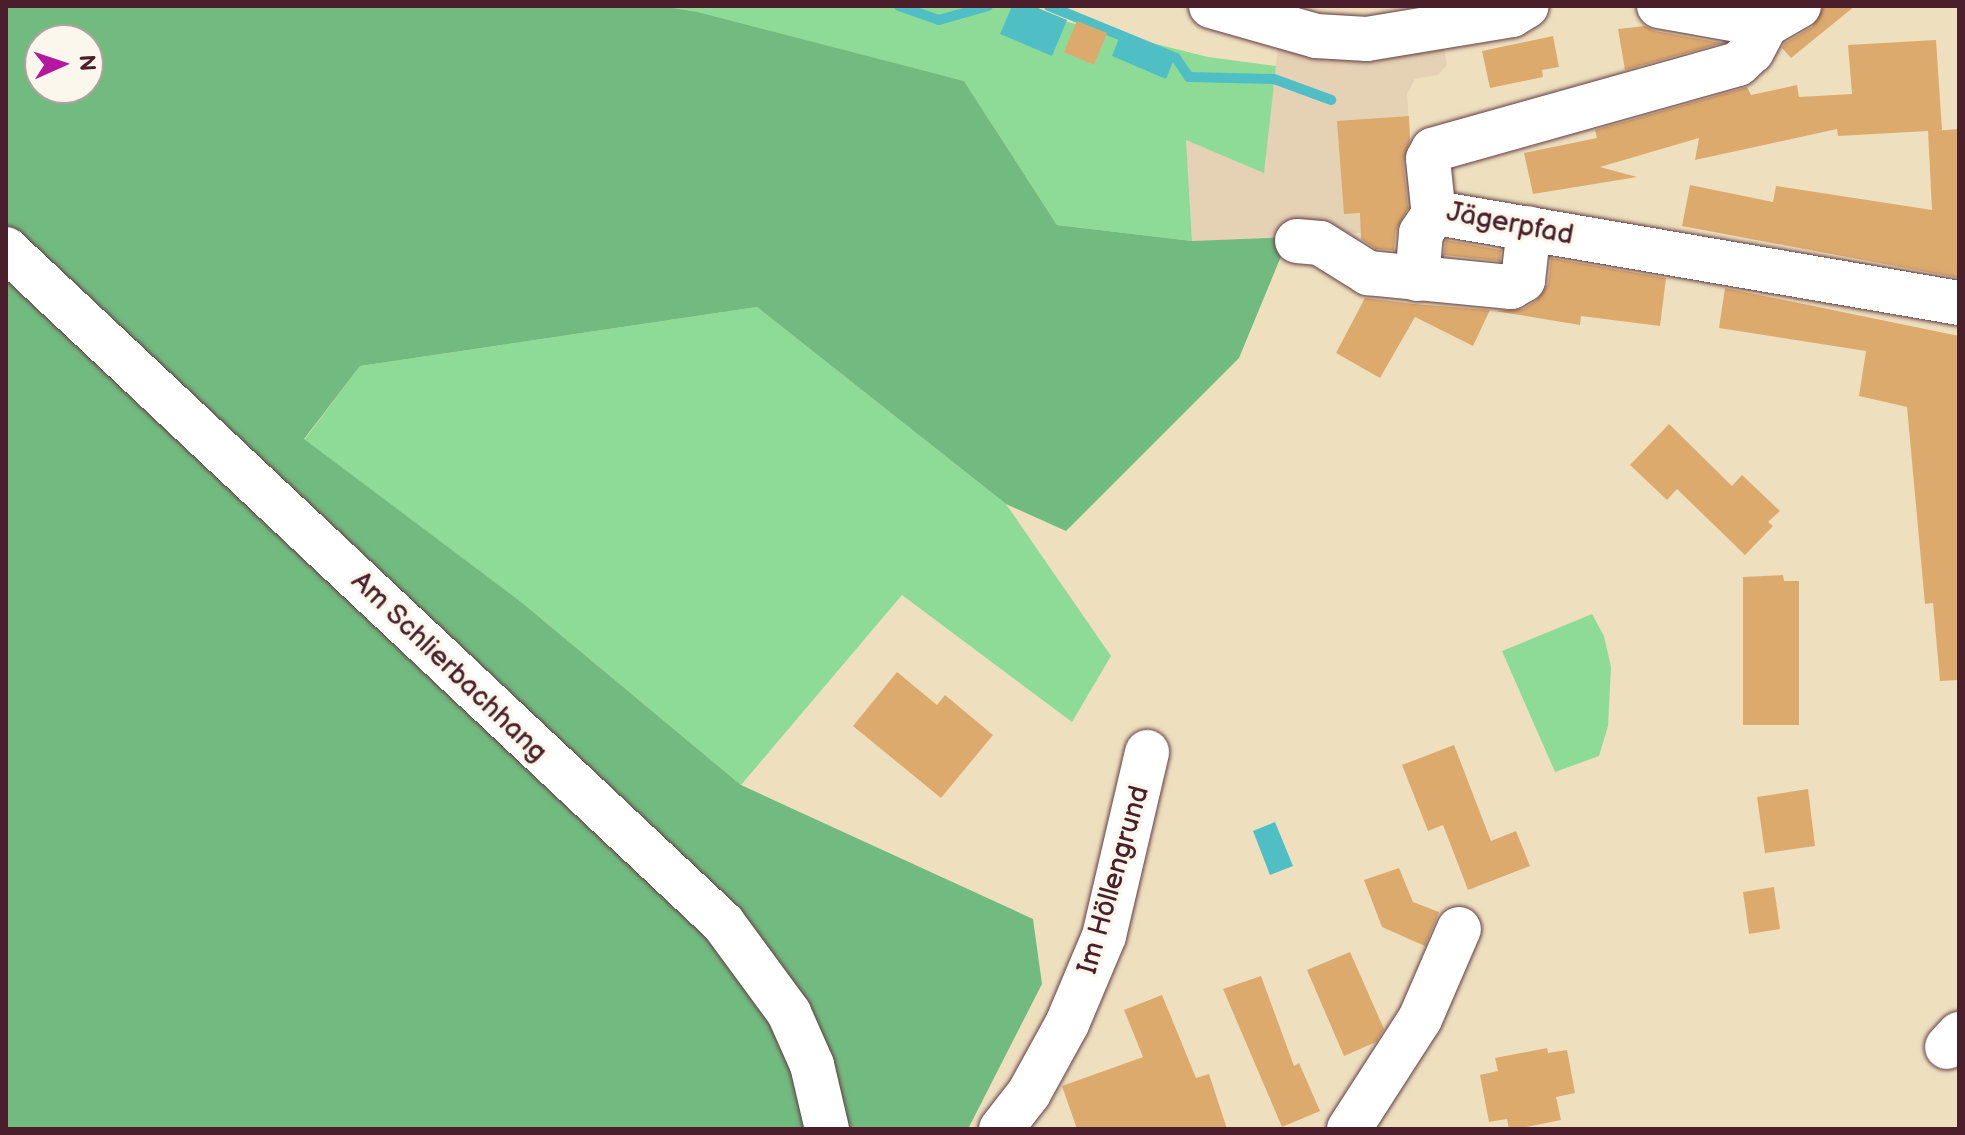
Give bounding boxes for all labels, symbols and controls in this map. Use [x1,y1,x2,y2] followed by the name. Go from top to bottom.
[24,24,104,104] north arrow
[73,54,100,72] text: N
[1444,195,1576,253] street label: Jägerpfad
[344,565,554,769] street label: Am Schlierbachhang
[1071,782,1157,978] street label: Im Höllengrund

